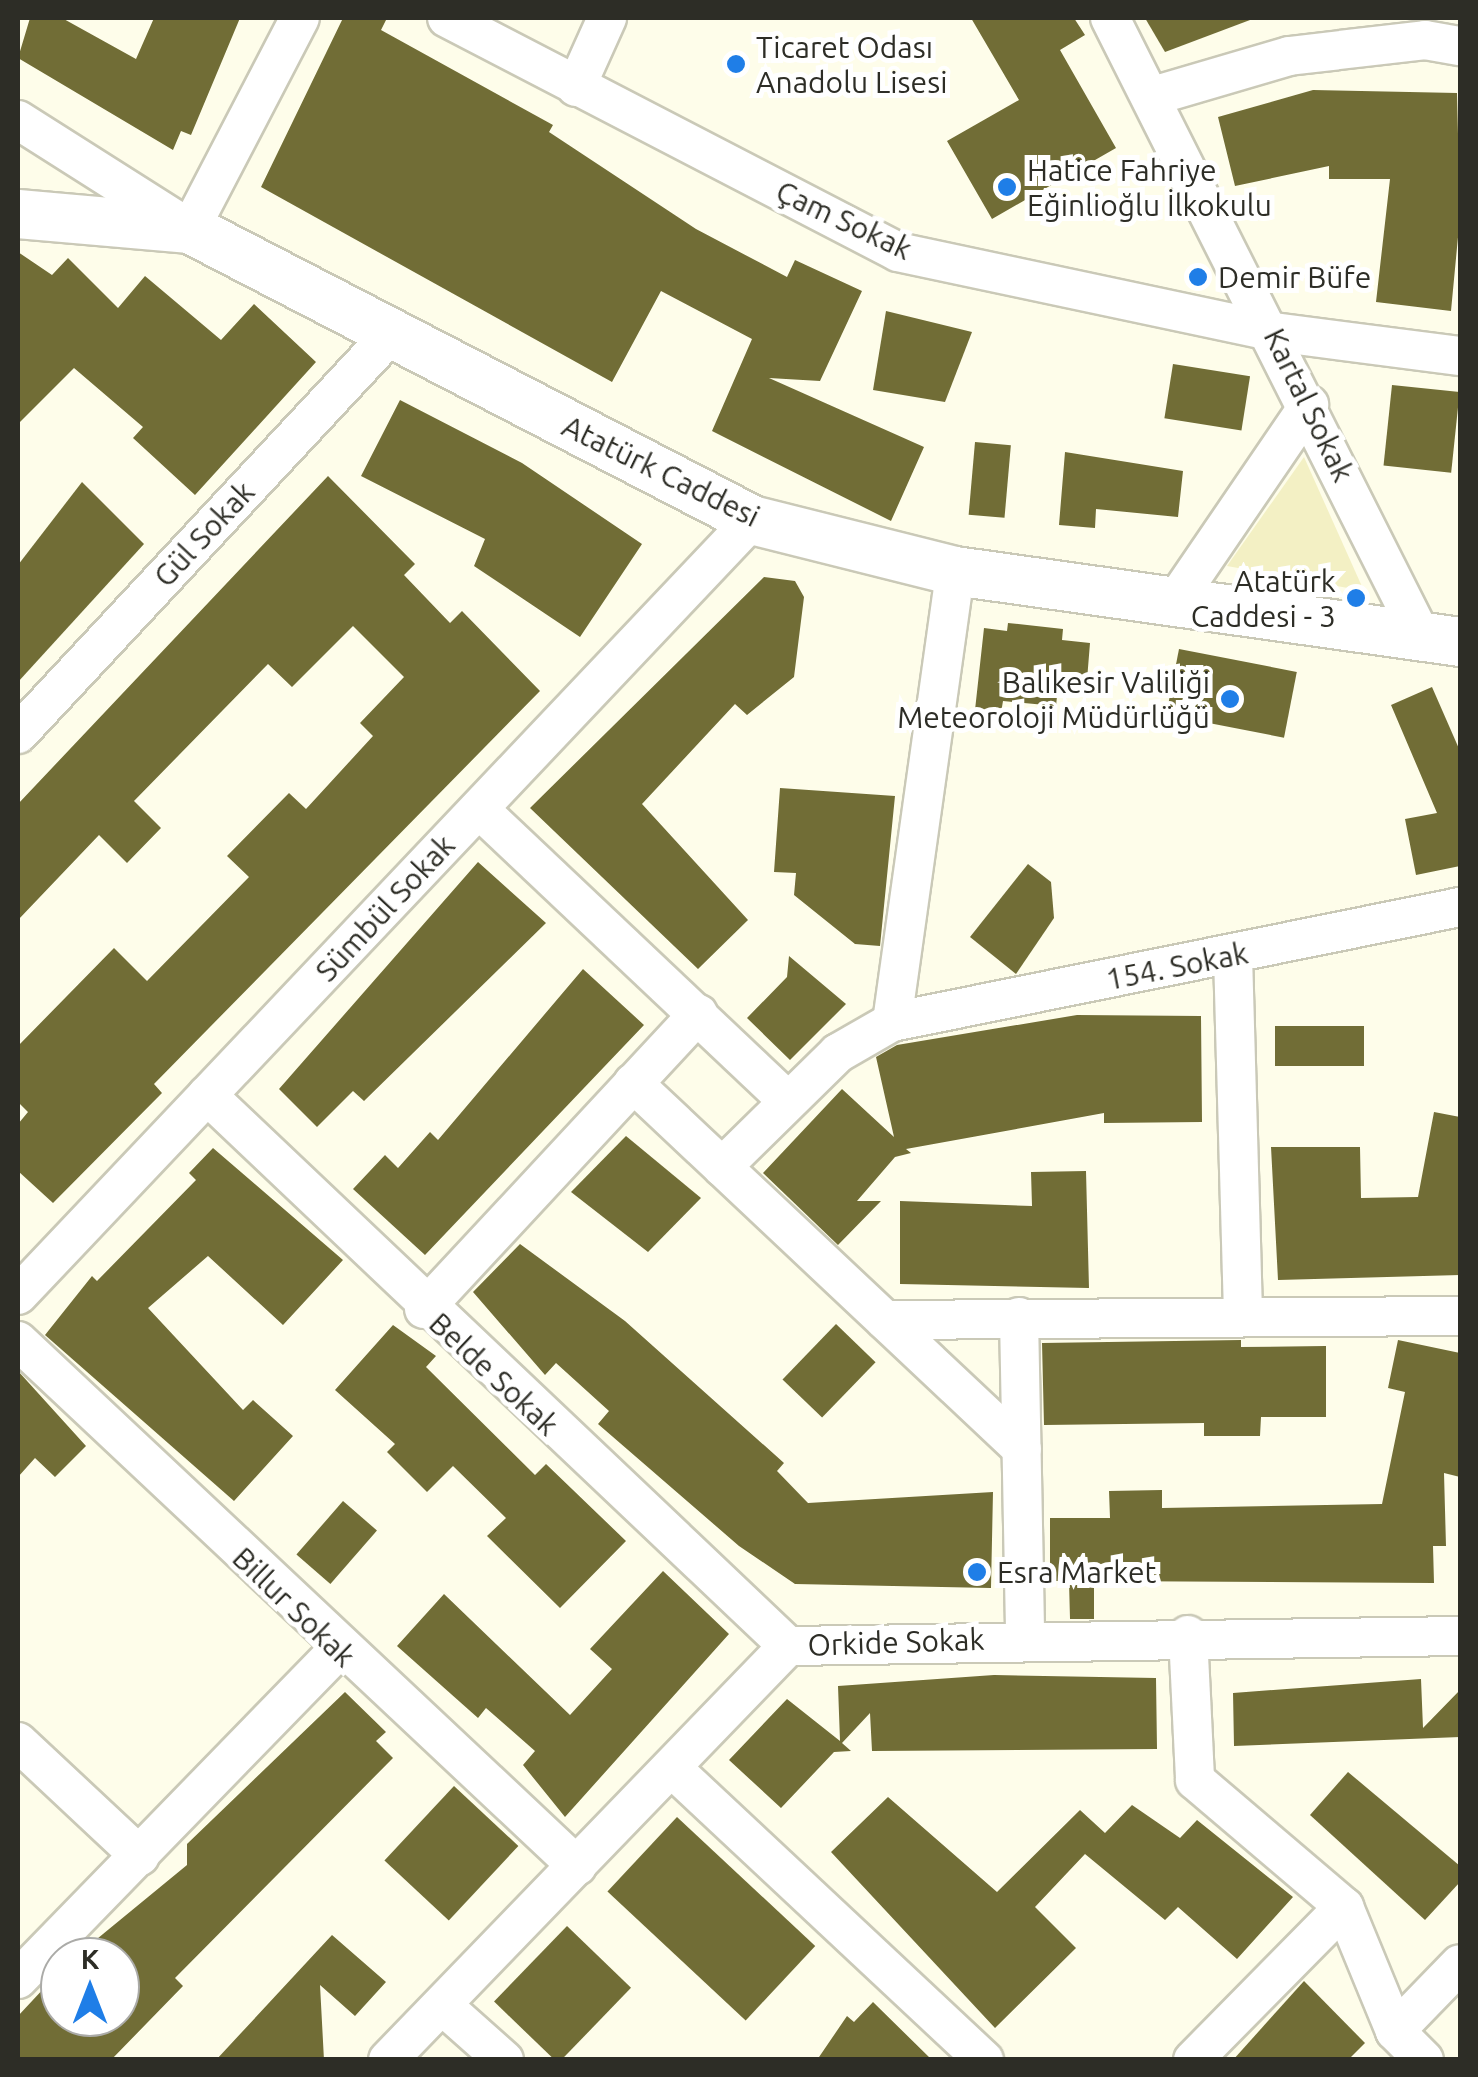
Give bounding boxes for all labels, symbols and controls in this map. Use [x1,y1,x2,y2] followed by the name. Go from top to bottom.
[756,29,947,100] place label: Ticaret Odası Anadolu Lisesi
[725,53,747,75] marker: Ticaret Odası Anadolu Lisesi
[1027,152,1272,222] place label: Hatice Fahriye Eğinlioğlu İlkokulu
[770,173,918,267] street label: Çam Sokak
[996,176,1018,198] marker: Hatice Fahriye Eğinlioğlu İlkokulu
[1218,259,1371,295] place label: Demir Büfe
[1187,266,1209,288] marker: Demir Büfe
[1256,323,1362,487] street label: Kartal Sokak
[557,408,765,534] street label: Atatürk Caddesi
[146,474,262,594] street label: Gül Sokak
[1191,563,1336,634] place label: Atatürk Caddesi - 3
[1345,587,1367,609] marker: Atatürk Caddesi - 3
[897,664,1210,734] place label: Balıkesir Valiliği Meteoroloji Müdürlüğü
[1219,688,1241,710] marker: Balıkesir Valiliği Meteoroloji Müdürlüğü
[308,827,462,989] street label: Sümbül Sokak
[1103,935,1251,997] street label: 154. Sokak
[422,1305,566,1443] street label: Belde Sokak
[225,1540,363,1674] street label: Billur Sokak
[997,1554,1156,1590] place label: Esra Market
[966,1561,988,1583] marker: Esra Market
[807,1621,985,1663] street label: Orkide Sokak
[40,1937,140,2037] north arrow
[81,1943,99,1974] text: K

